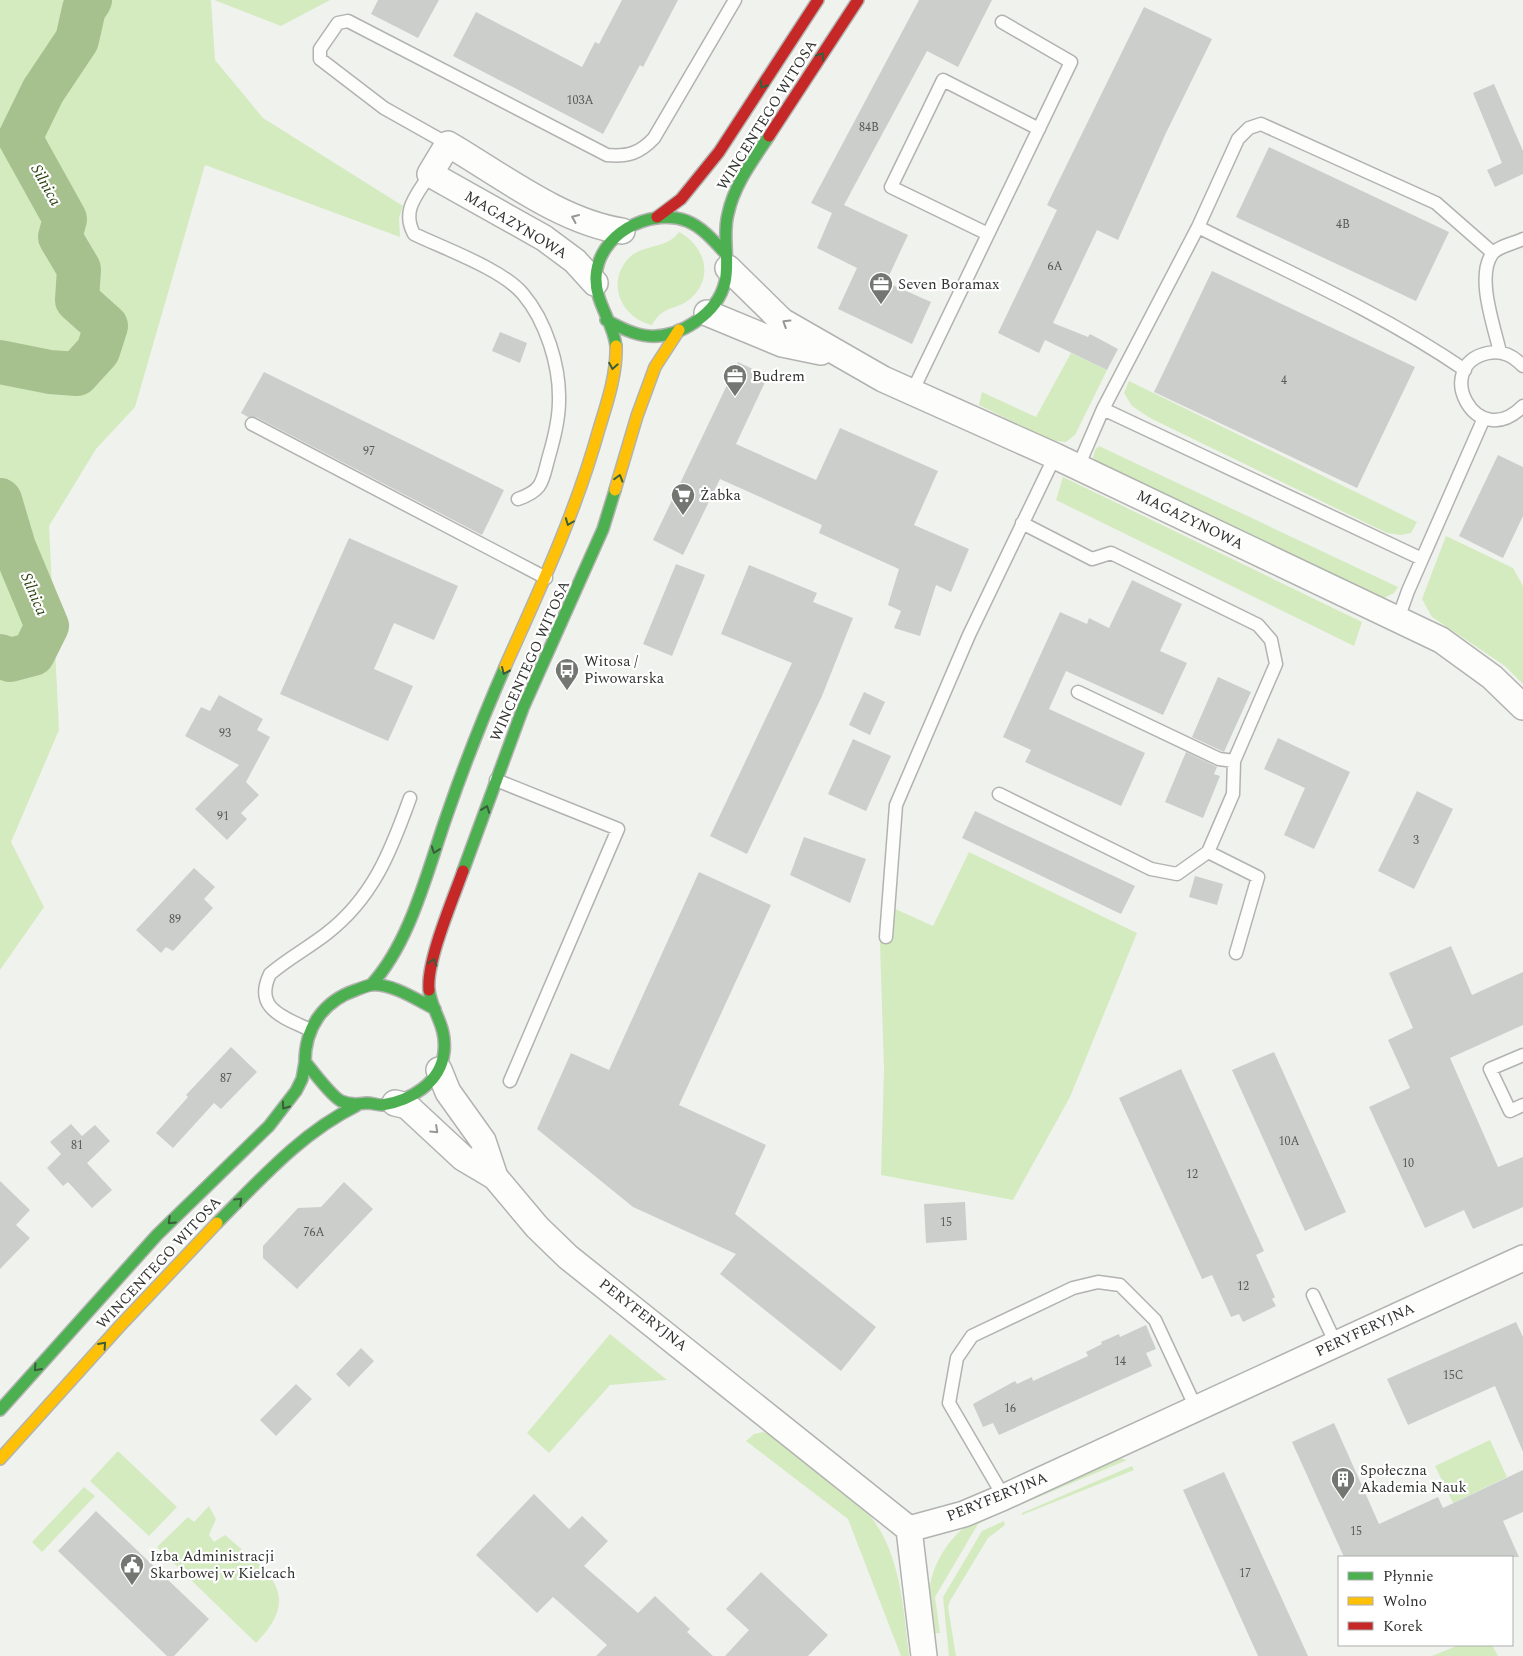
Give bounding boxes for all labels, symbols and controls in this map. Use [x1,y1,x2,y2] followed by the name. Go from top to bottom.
[711,35,823,195] street label: WINCENTEGO WITOSA
[815,52,824,61] one-way arrow
[760,79,769,88] one-way arrow
[566,91,594,110] house number: 103A
[859,118,879,137] house number: 84B
[25,160,67,210] water label: Silnica
[460,185,572,265] street label: MAGAZYNOWA
[571,214,580,225] one-way arrow
[1336,215,1350,234] house number: 4B
[1047,257,1063,276] house number: 6A
[868,271,894,305] office icon: Seven Boramax
[898,273,1000,296] place label: Seven Boramax
[782,320,791,329] one-way arrow
[609,362,619,370] one-way arrow
[722,363,748,397] office icon: Budrem
[752,365,805,388] place label: Budrem
[1281,371,1287,390] house number: 4
[363,442,375,461] house number: 97
[613,474,624,483] one-way arrow
[670,482,696,516] supermarket icon: Żabka
[700,484,741,507] place label: Żabka
[1132,484,1248,556] street label: MAGAZYNOWA
[565,517,575,526] one-way arrow
[14,569,54,619] water label: Silnica
[484,577,576,745] street label: WINCENTEGO WITOSA
[584,650,665,690] place label: Witosa / Piwowarska
[554,657,580,691] bus stop icon: Witosa / Piwowarska
[500,666,511,675] one-way arrow
[219,724,231,743] house number: 93
[480,805,490,813] one-way arrow
[217,807,229,826] house number: 91
[1413,831,1419,850] house number: 3
[431,845,441,854] one-way arrow
[169,910,181,929] house number: 89
[427,958,438,967] one-way arrow
[220,1069,232,1088] house number: 87
[282,1100,291,1110] one-way arrow
[429,1124,438,1133] one-way arrow
[1278,1132,1300,1151] house number: 10A
[71,1136,83,1155] house number: 81
[1402,1154,1414,1173] house number: 10
[1186,1165,1198,1184] house number: 12
[91,1191,227,1335] street label: WINCENTEGO WITOSA
[233,1198,242,1207] one-way arrow
[940,1213,952,1232] house number: 15
[168,1215,177,1224] one-way arrow
[303,1223,325,1242] house number: 76A
[594,1273,692,1357] street label: PERYFERYJNA
[1237,1277,1249,1296] house number: 12
[1312,1297,1418,1363] street label: PERYFERYJNA
[98,1341,107,1350] one-way arrow
[1114,1352,1126,1371] house number: 14
[34,1363,43,1372] one-way arrow
[1443,1366,1463,1385] house number: 15C
[1004,1399,1016,1418] house number: 16
[1360,1459,1467,1499] place label: Społeczna Akademia Nauk
[943,1466,1051,1528] street label: PERYFERYJNA
[1330,1466,1356,1500] building icon: Społeczna Akademia Nauk
[1350,1522,1362,1541] house number: 15
[150,1545,296,1585] place label: Izba Administracji Skarbowej w Kielcach
[119,1552,145,1586] public building icon: Izba Administracji Skarbowej w Kielcach
[1338,1556,1513,1646] legend
[1239,1564,1251,1583] house number: 17
[1383,1565,1434,1588] text: Płynnie
[1383,1590,1427,1613] text: Wolno
[1383,1615,1423,1638] text: Korek

